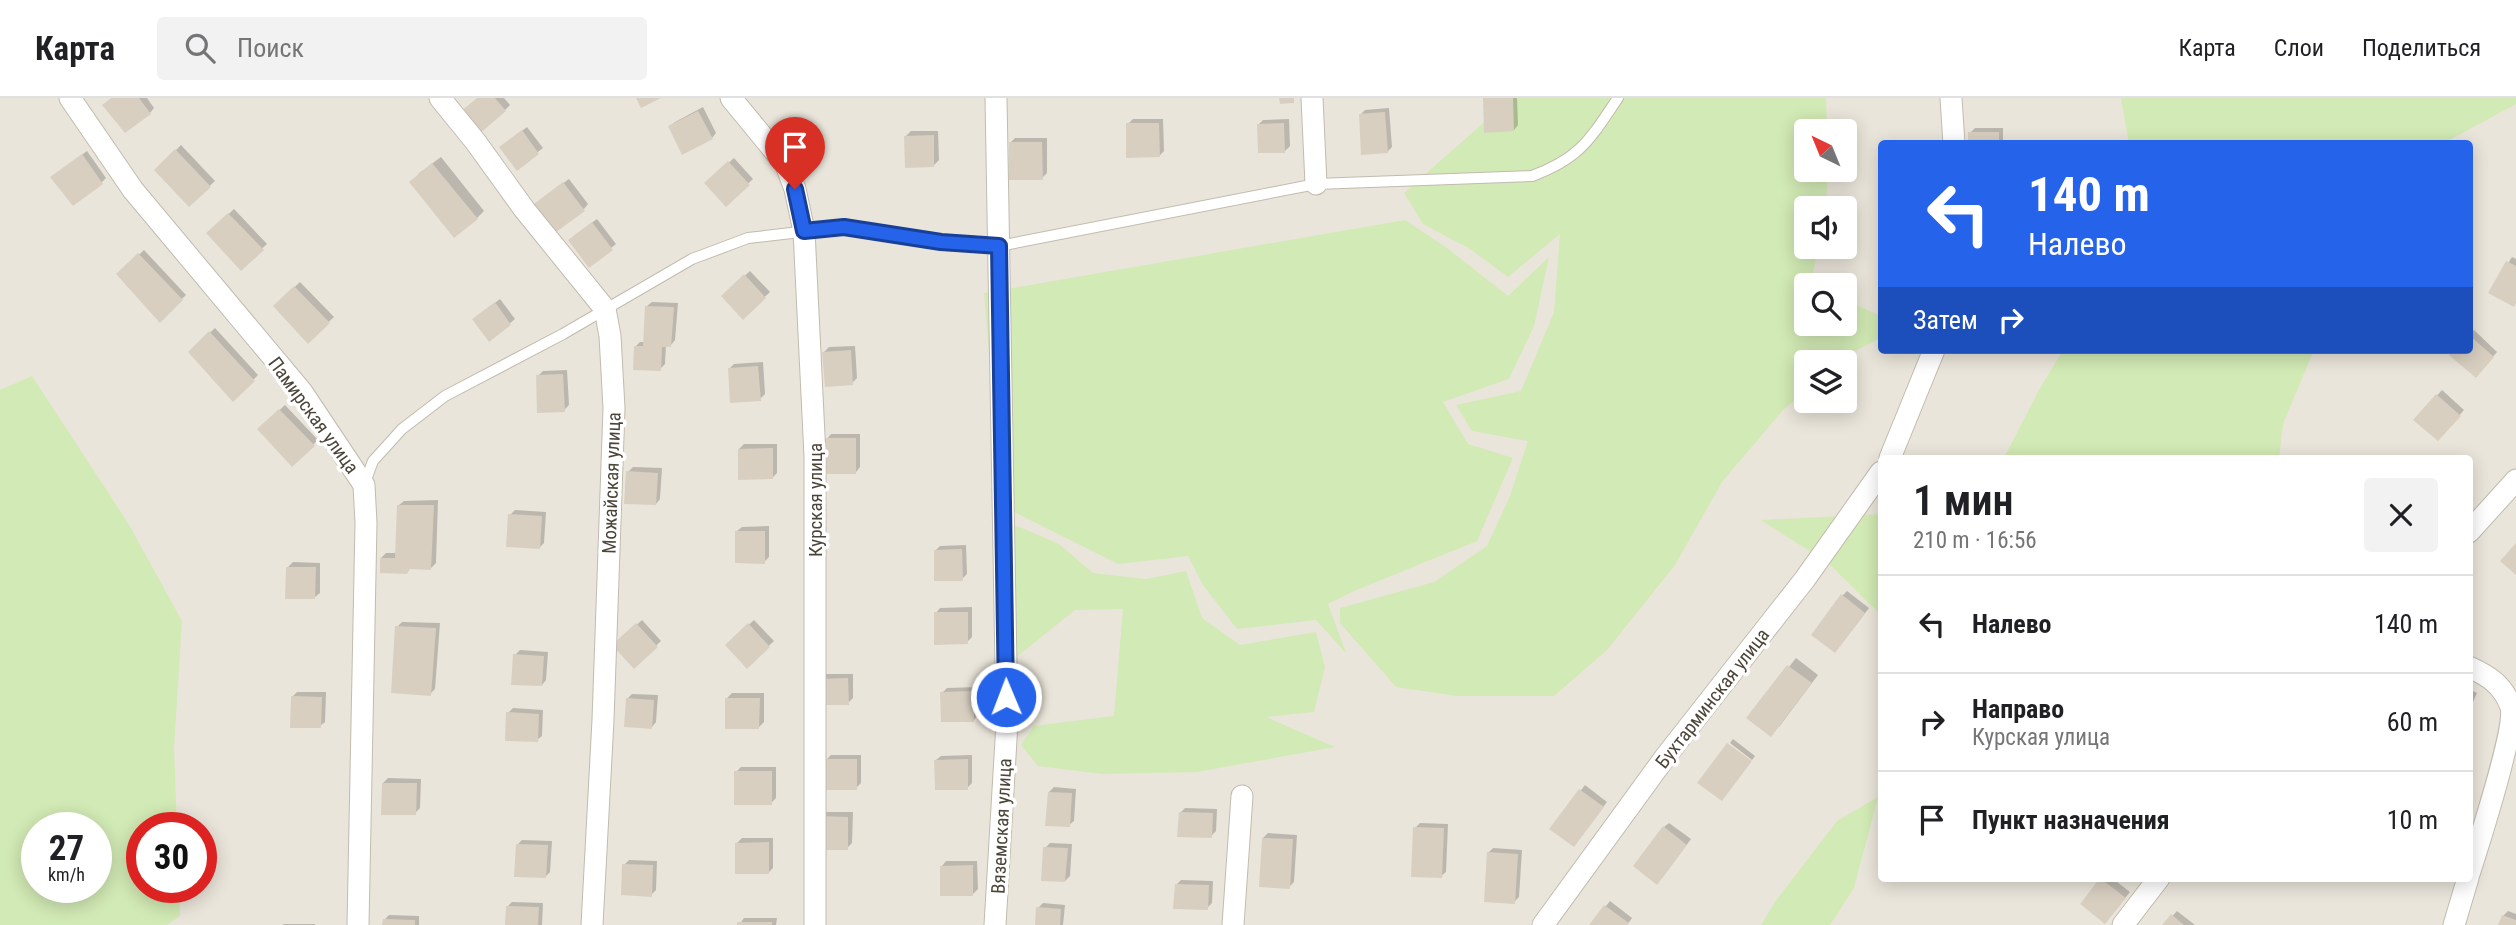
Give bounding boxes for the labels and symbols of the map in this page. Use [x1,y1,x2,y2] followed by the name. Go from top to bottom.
[765,117,825,189] pin
[1794,119,1857,182] north arrow
[264,352,364,478] street label: Памирская улица
[598,412,625,554] street label: Можайская улица
[804,443,827,557] street label: Курская улица
[1651,624,1774,773] street label: Бухтарминская улица
[969,660,1043,734] position arrow
[986,758,1017,894] street label: Вяземская улица
[126,812,217,903] speed limit sign: 30

